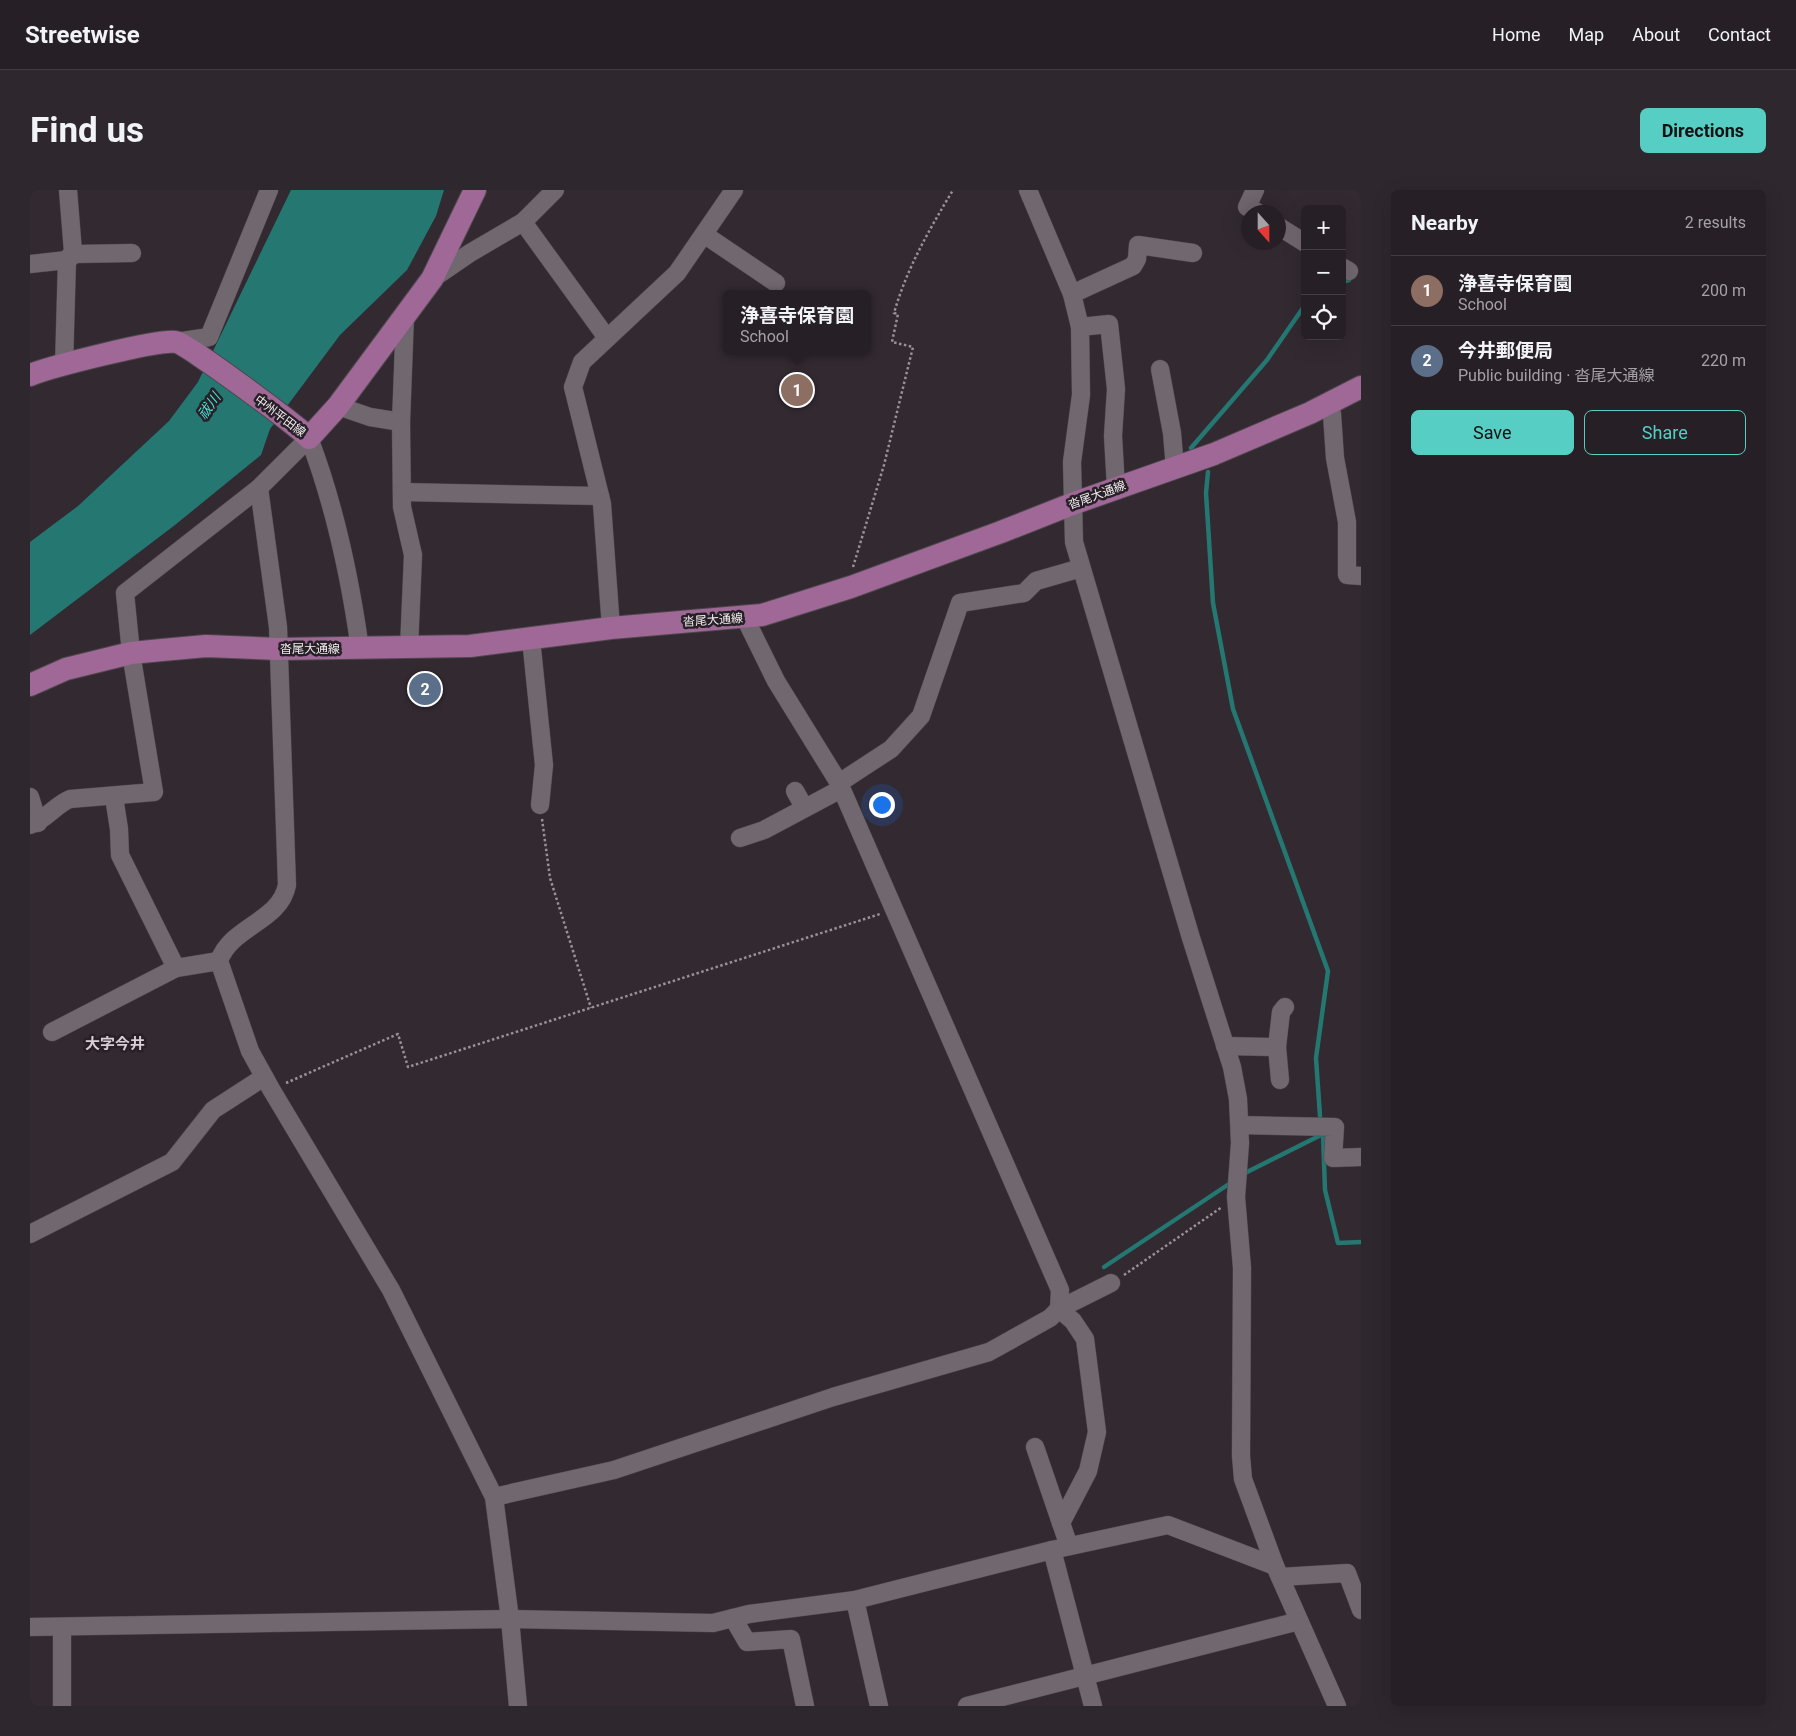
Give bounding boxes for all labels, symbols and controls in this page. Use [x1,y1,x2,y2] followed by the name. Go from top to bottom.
[25,21,140,49] text: Streetwise
[1492,24,1541,45] text: Home
[1569,24,1604,45] text: Map
[1632,24,1680,45] text: About
[1708,24,1771,45] text: Contact
[1640,108,1766,153] button: Directions
[30,110,144,151] text: Find us
[1241,205,1286,250] north arrow
[1301,205,1346,340] map controls
[1301,205,1346,250] button: +
[1411,211,1478,235] text: Nearby
[1685,213,1746,232] text: 2 results
[1301,250,1346,295] button: −
[1458,272,1572,295] text: 浄喜寺保育園
[1422,281,1432,300] text: 1
[1701,281,1746,300] text: 200 m
[723,290,871,355] popup
[1301,295,1346,340] button: locate
[1458,295,1507,314] text: School
[740,304,854,327] text: 浄喜寺保育園
[740,327,789,346] text: School
[1458,339,1553,362] text: 今井郵便局
[1422,351,1432,370] text: 2
[1701,351,1746,370] text: 220 m
[1458,366,1654,385] text: Public building · 沓尾大通線
[781,371,813,409] pin: 1
[194,388,225,422] water label: 祓川
[252,392,308,440] street label: 中州平田線
[1411,410,1574,455] button: Save
[1584,410,1746,455] button: Share
[1066,478,1128,512] street label: 沓尾大通線
[683,611,743,629] street label: 沓尾大通線
[280,642,340,656] street label: 沓尾大通線
[409,670,441,708] pin: 2
[869,792,895,818] your location
[85,1035,145,1053] district label: 大字今井

